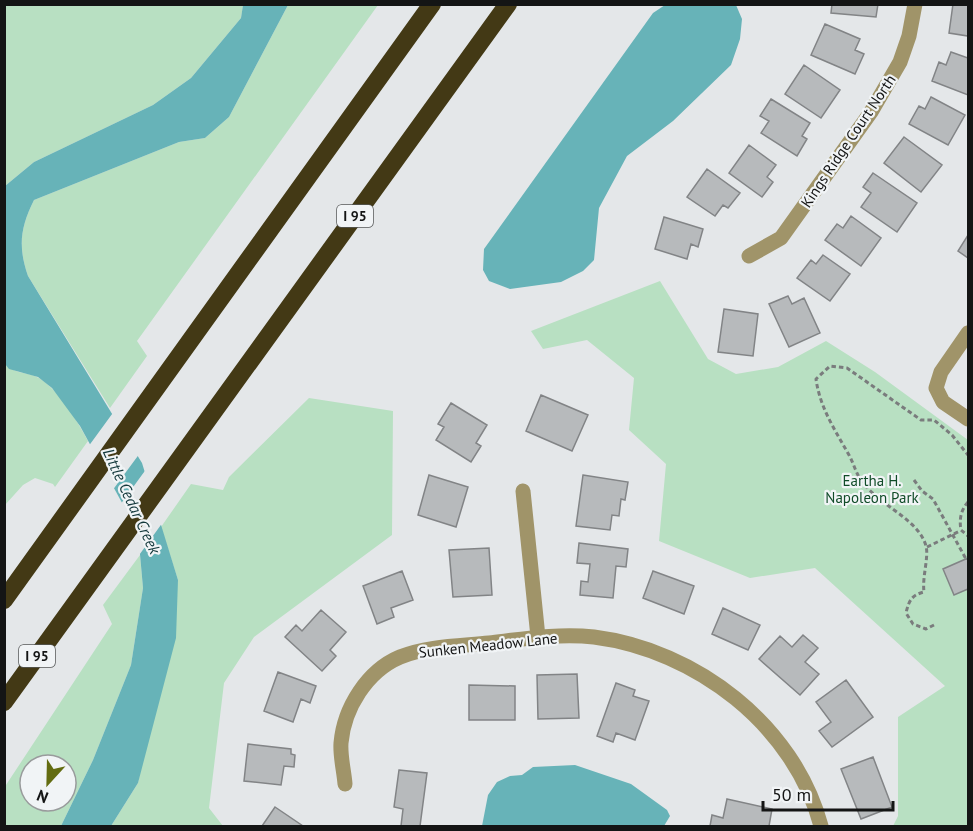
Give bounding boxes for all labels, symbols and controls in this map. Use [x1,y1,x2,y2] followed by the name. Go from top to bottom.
[796,71,900,211] street label: Kings Ridge Court North
[337,205,373,227] road number: I 95
[99,445,166,558] water label: Little Cedar Creek
[825,471,919,507] park label: Eartha H. Napoleon Park
[418,628,558,662] street label: Sunken Meadow Lane
[19,645,55,667] road number: I 95
[18,753,78,813] north arrow
[763,774,894,812] scale bar
[772,783,811,806] text: 50 m
[34,786,51,808] text: N

